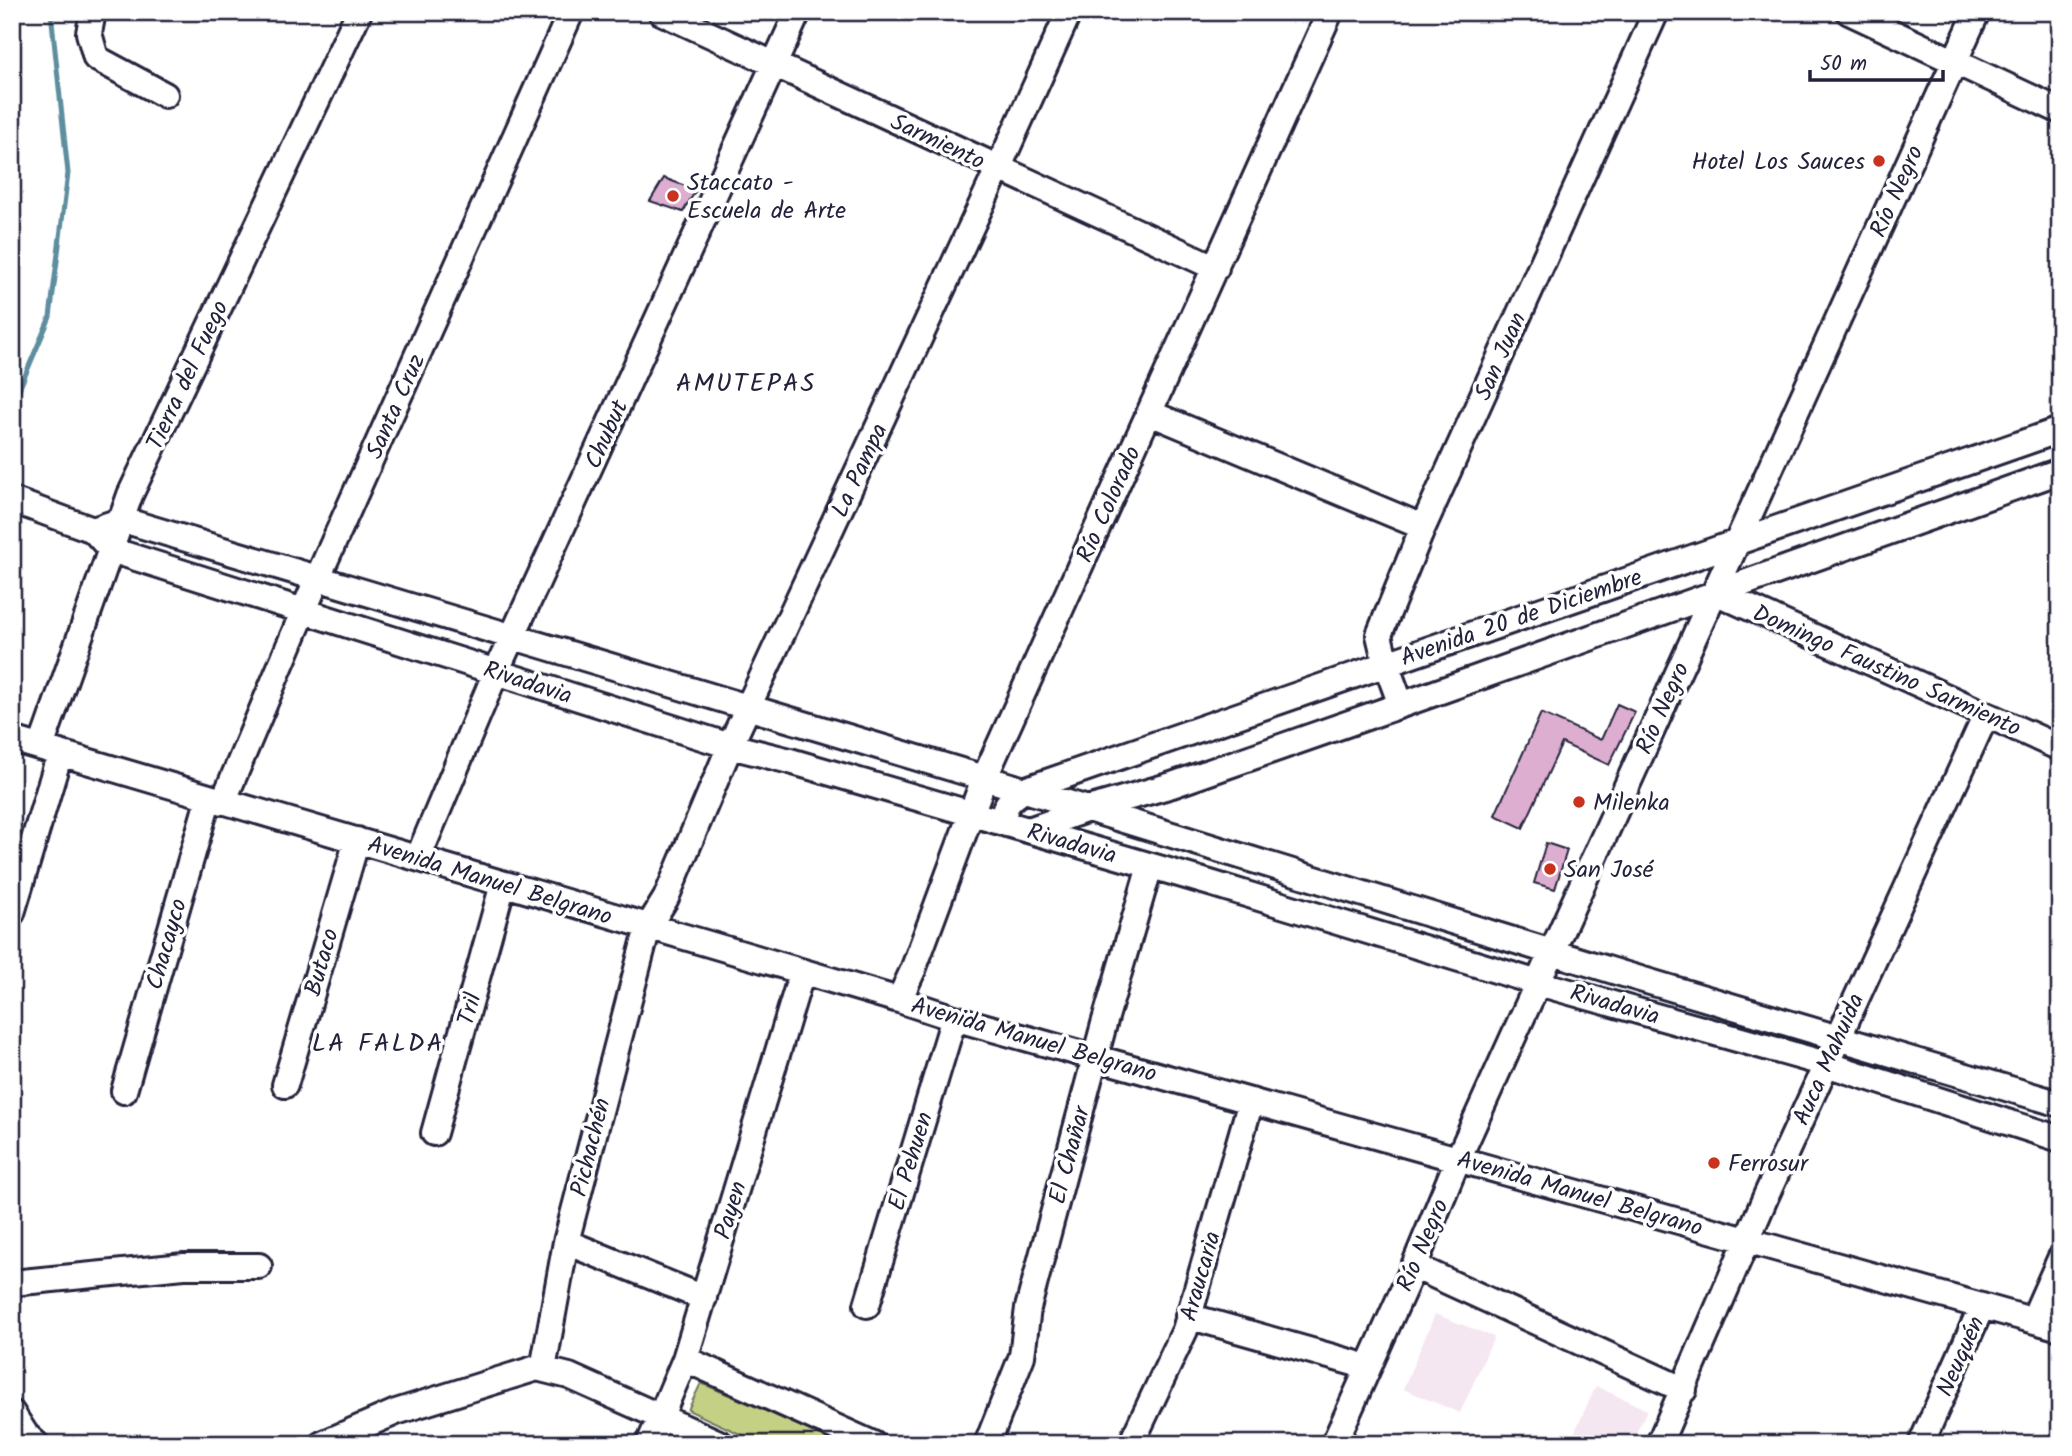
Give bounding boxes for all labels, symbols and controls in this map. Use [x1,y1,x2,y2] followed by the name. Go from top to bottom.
[1810,38,1942,82] scale bar
[1820,48,1867,81] text: 50 m
[884,103,991,181] street label: Sarmiento
[1860,139,1935,244] street label: Río Negro
[1691,143,1865,182] place label: Hotel Los Sauces
[1871,153,1887,169] marker: Hotel Los Sauces
[687,164,846,231] place label: Staccato - Escuela de Arte
[665,188,681,204] marker: Staccato - Escuela de Arte
[137,294,240,457] street label: Tierra del Fuego
[1465,306,1538,407] street label: San Juan
[356,348,437,465] street label: Santa Cruz
[676,363,816,405] district label: AMUTEPAS
[575,393,640,476] street label: Chubut
[822,417,899,524] street label: La Pampa
[1066,440,1153,569] street label: Río Colorado
[1395,559,1648,678] street label: Avenida 20 de Diciembre
[1746,595,2027,748] street label: Domingo Faustino Sarmiento
[478,651,577,716] street label: Rivadavia
[1626,656,1701,761] street label: Río Negro
[1593,784,1670,823] place label: Milenka
[1571,794,1587,810] marker: Milenka
[1022,813,1121,876] street label: Rivadavia
[362,826,617,937] street label: Avenida Manuel Belgrano
[1564,851,1655,890] place label: San José
[1542,861,1558,877] marker: San José
[136,894,199,995] street label: Chacayco
[294,924,351,1001] street label: Butaco
[1565,974,1664,1037] street label: Rivadavia
[906,987,1161,1094] street label: Avenida Manuel Belgrano
[1783,987,1876,1132] street label: Auca Mahuida
[447,988,494,1030] street label: Tril
[312,1023,444,1065] district label: LA FALDA
[560,1094,623,1201] street label: Pichachén
[1039,1100,1103,1209] street label: El Chañar
[878,1107,945,1216] street label: El Pehuen
[1452,1141,1707,1248] street label: Avenida Manuel Belgrano
[1728,1145,1810,1184] place label: Ferrosur
[1706,1155,1722,1171] marker: Ferrosur
[704,1176,759,1244] street label: Payen
[1386,1193,1460,1298] street label: Río Negro
[1170,1227,1233,1326] street label: Araucaria
[1926,1310,1996,1403] street label: Neuquén

